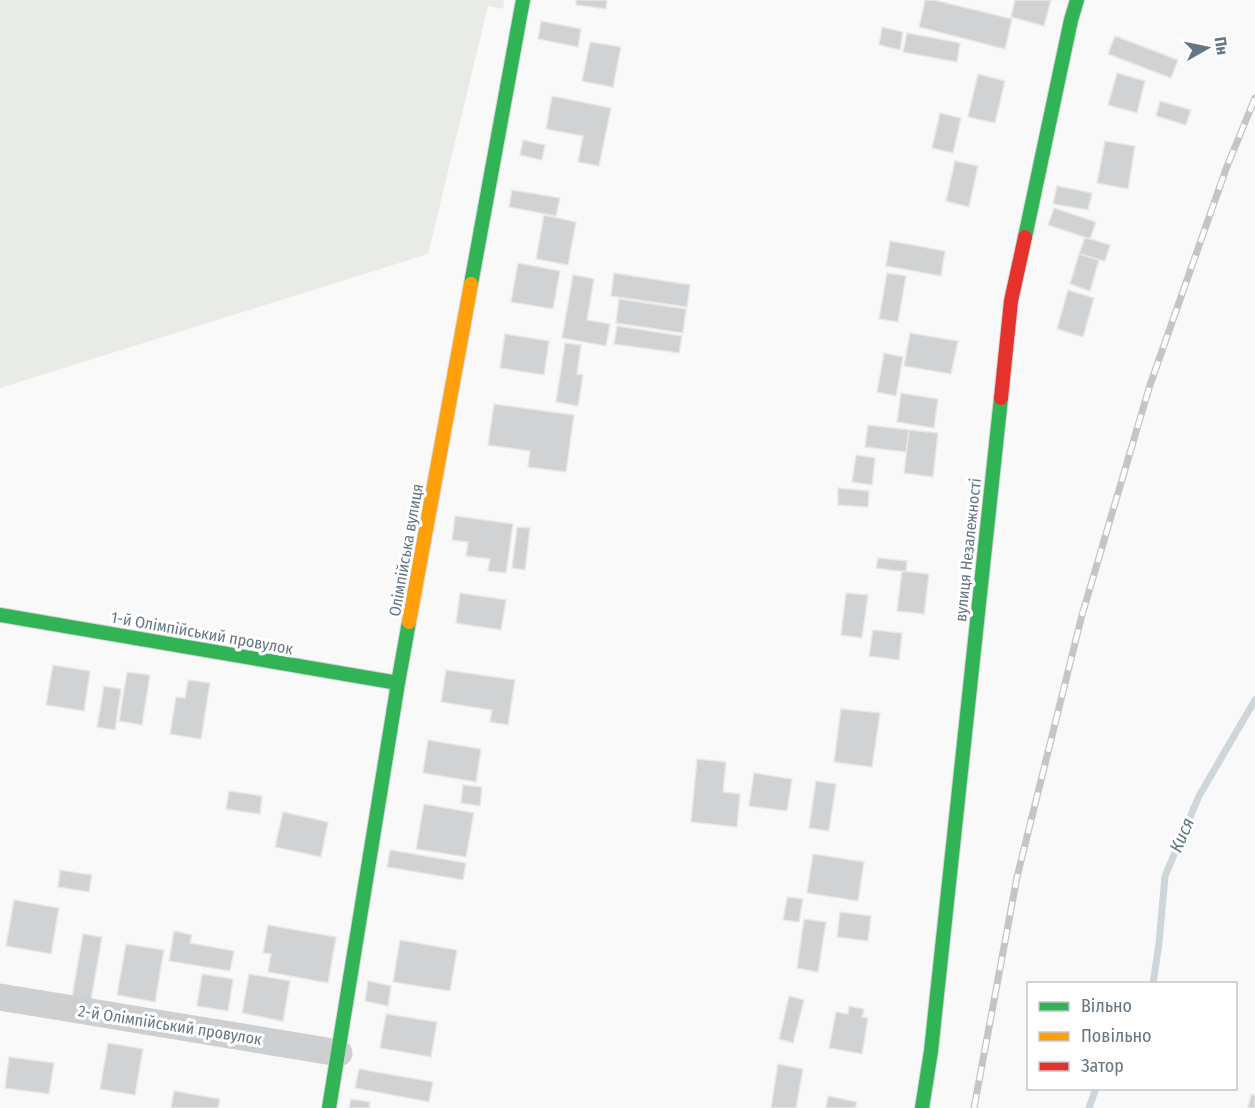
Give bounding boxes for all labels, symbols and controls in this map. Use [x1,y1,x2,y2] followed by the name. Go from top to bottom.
[1177,18,1237,78] north arrow
[1211,35,1232,56] text: Пн
[951,477,985,623] street label: вулиця Незалежності
[385,482,427,618] street label: Олімпійська вулиця
[109,608,295,658] street label: 1-й Олімпійський провулок
[1165,814,1199,856] water label: Кися
[1027,982,1237,1090] legend
[1081,995,1132,1017] text: Вільно
[77,1001,263,1049] street label: 2-й Олімпійський провулок
[1081,1025,1152,1047] text: Повільно
[1081,1055,1124,1077] text: Затор

